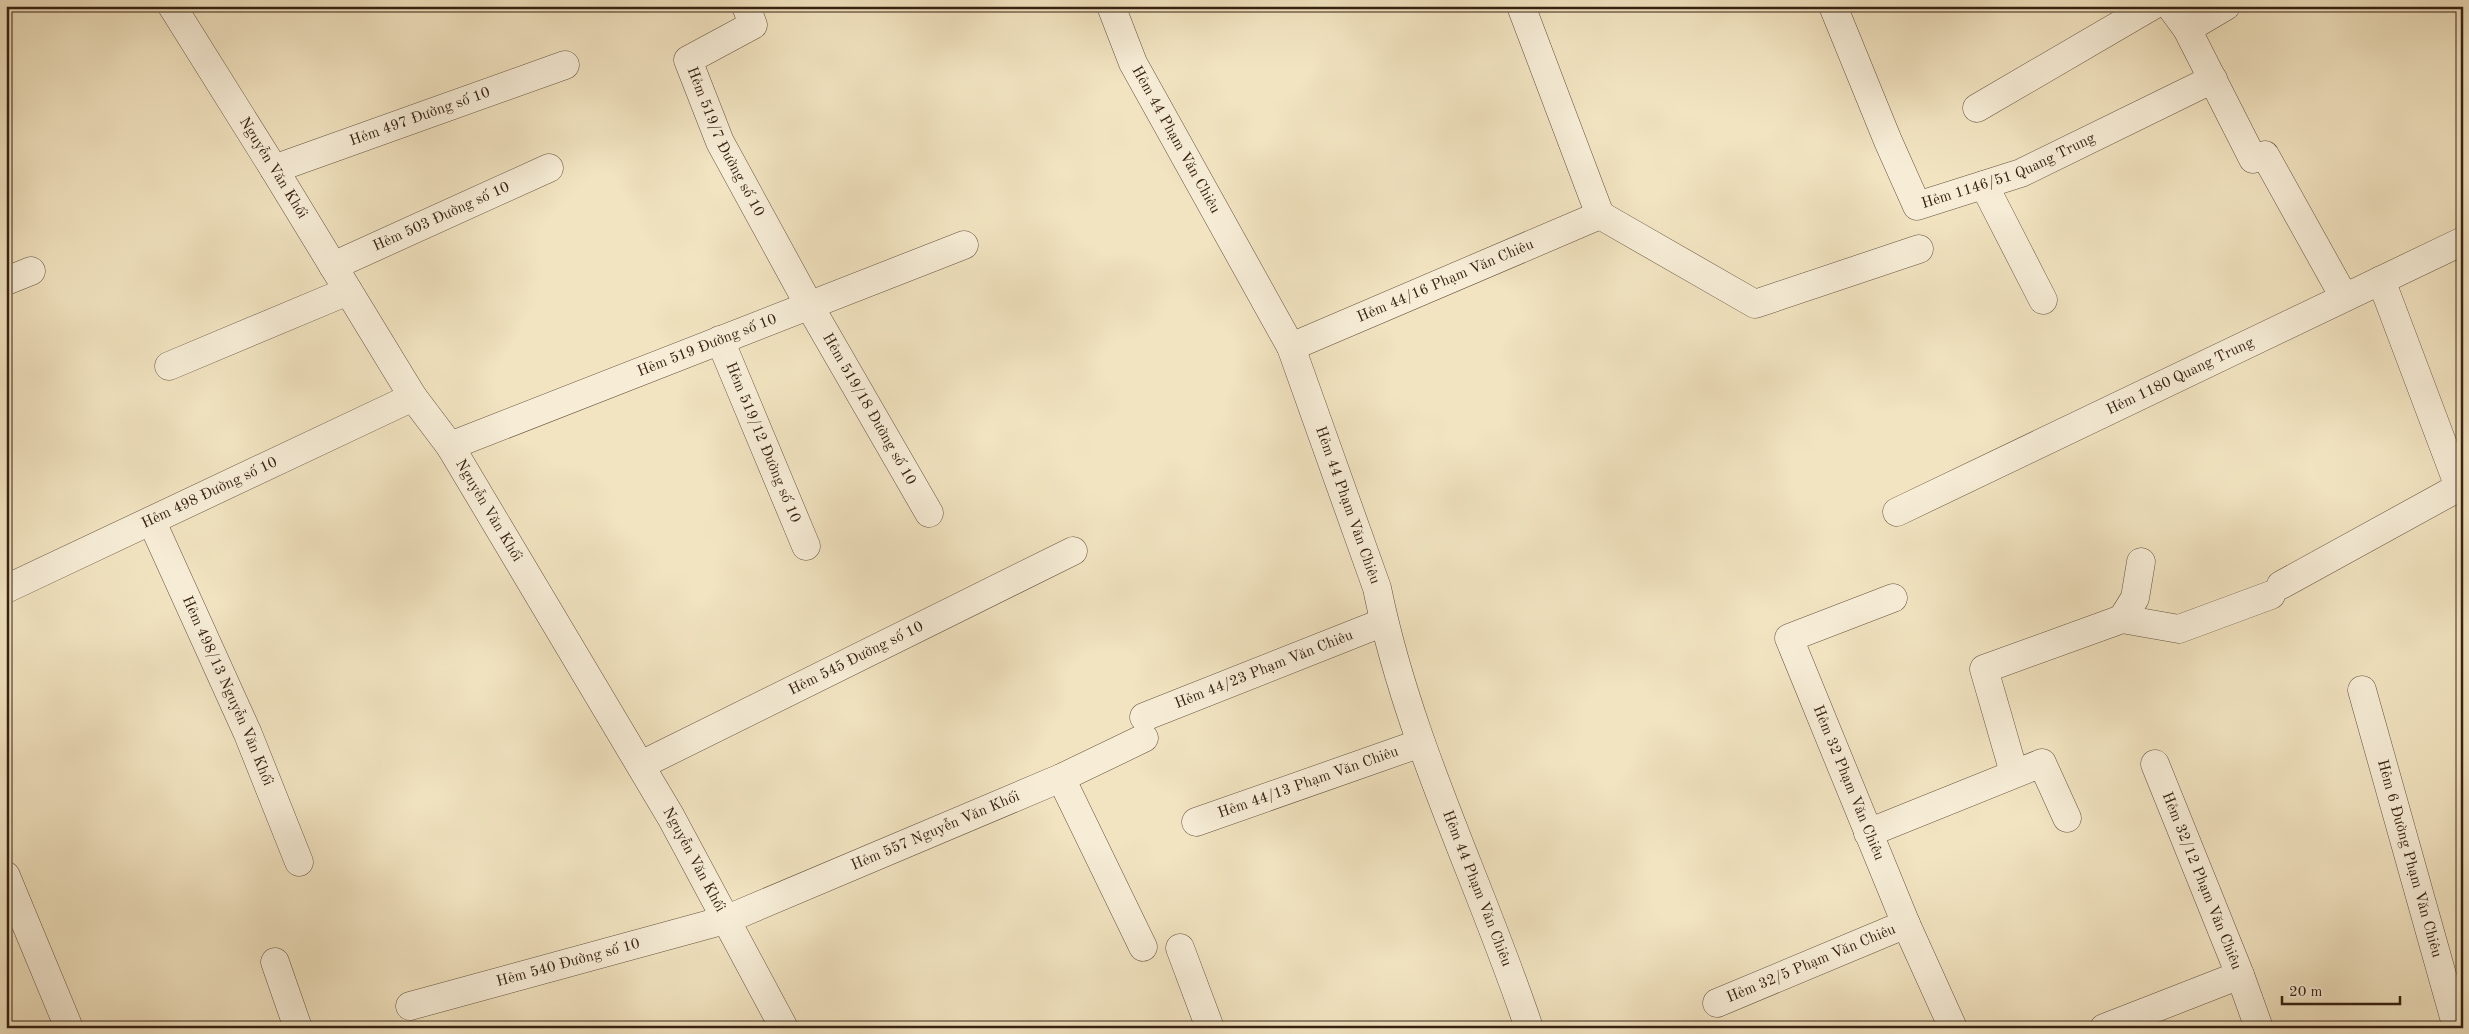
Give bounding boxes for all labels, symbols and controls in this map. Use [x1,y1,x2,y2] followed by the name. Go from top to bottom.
[1129,64,1223,216] street label: Hẻm 44 Phạm Văn Chiêu
[684,65,767,219] street label: Hẻm 519/7 Đường số 10
[348,85,492,149] street label: Hẻm 497 Đường số 10
[236,115,310,221] street label: Nguyễn Văn Khối
[1920,130,2098,212] street label: Hẻm 1146/51 Quang Trung
[371,179,512,254] street label: Hẻm 503 Đường số 10
[1355,237,1536,325] street label: Hẻm 44/16 Phạm Văn Chiêu
[635,312,779,379] street label: Hẻm 519 Đường số 10
[820,331,919,487] street label: Hẻm 519/18 Đường số 10
[2104,335,2256,418] street label: Hẻm 1180 Quang Trung
[723,360,803,525] street label: Hẻm 519/12 Đường số 10
[1312,424,1382,586] street label: Hẻm 44 Phạm Văn Chiêu
[139,455,280,531] street label: Hẻm 498 Đường số 10
[452,457,525,564] street label: Nguyễn Văn Khối
[179,594,275,788] street label: Hẻm 498/13 Nguyễn Văn Khối
[786,619,926,698] street label: Hẻm 545 Đường số 10
[1173,628,1355,712] street label: Hẻm 44/23 Phạm Văn Chiêu
[1810,703,1887,863] street label: Hẻm 32 Phạm Văn Chiêu
[1216,744,1401,821] street label: Hẻm 44/13 Phạm Văn Chiêu
[2374,758,2444,959] street label: Hẻm 6 Đường Phạm Văn Chiêu
[849,789,1022,873] street label: Hẻm 557 Nguyễn Văn Khối
[2158,790,2244,972] street label: Hẻm 32/12 Phạm Văn Chiêu
[660,805,728,914] street label: Nguyễn Văn Khối
[1440,808,1514,968] street label: Hẻm 44 Phạm Văn Chiêu
[1724,922,1898,1006] street label: Hẻm 32/5 Phạm Văn Chiêu
[495,936,642,990] street label: Hẻm 540 Đường số 10
[2282,974,2399,1006] scale bar
[2289,985,2323,1000] text: 20 m

